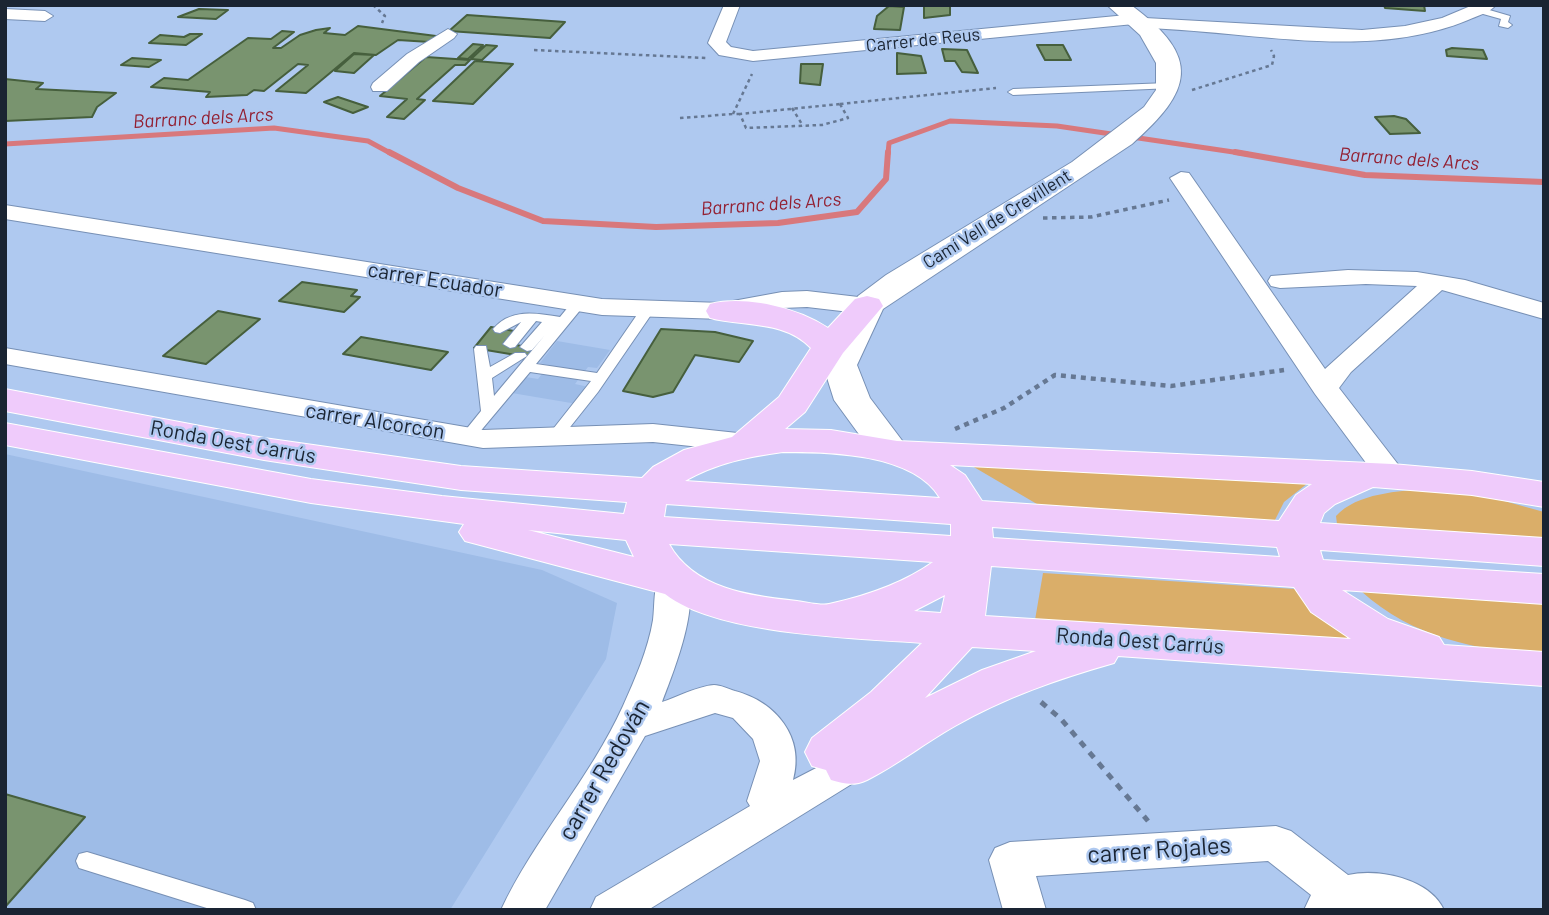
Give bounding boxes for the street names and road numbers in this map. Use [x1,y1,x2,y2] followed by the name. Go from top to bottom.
[865,23,981,57] street label: Carrer de Reus
[919,165,1075,273] street label: Camí Vell de Crevillent
[366,257,504,303] street label: carrer Ecuador
[304,398,446,444] street label: carrer Alcorcón
[148,415,318,469] street label: Ronda Oest Carrús
[1055,623,1225,659] street label: Ronda Oest Carrús
[552,694,656,846] street label: carrer Redován
[1086,831,1232,869] street label: carrer Rojales

